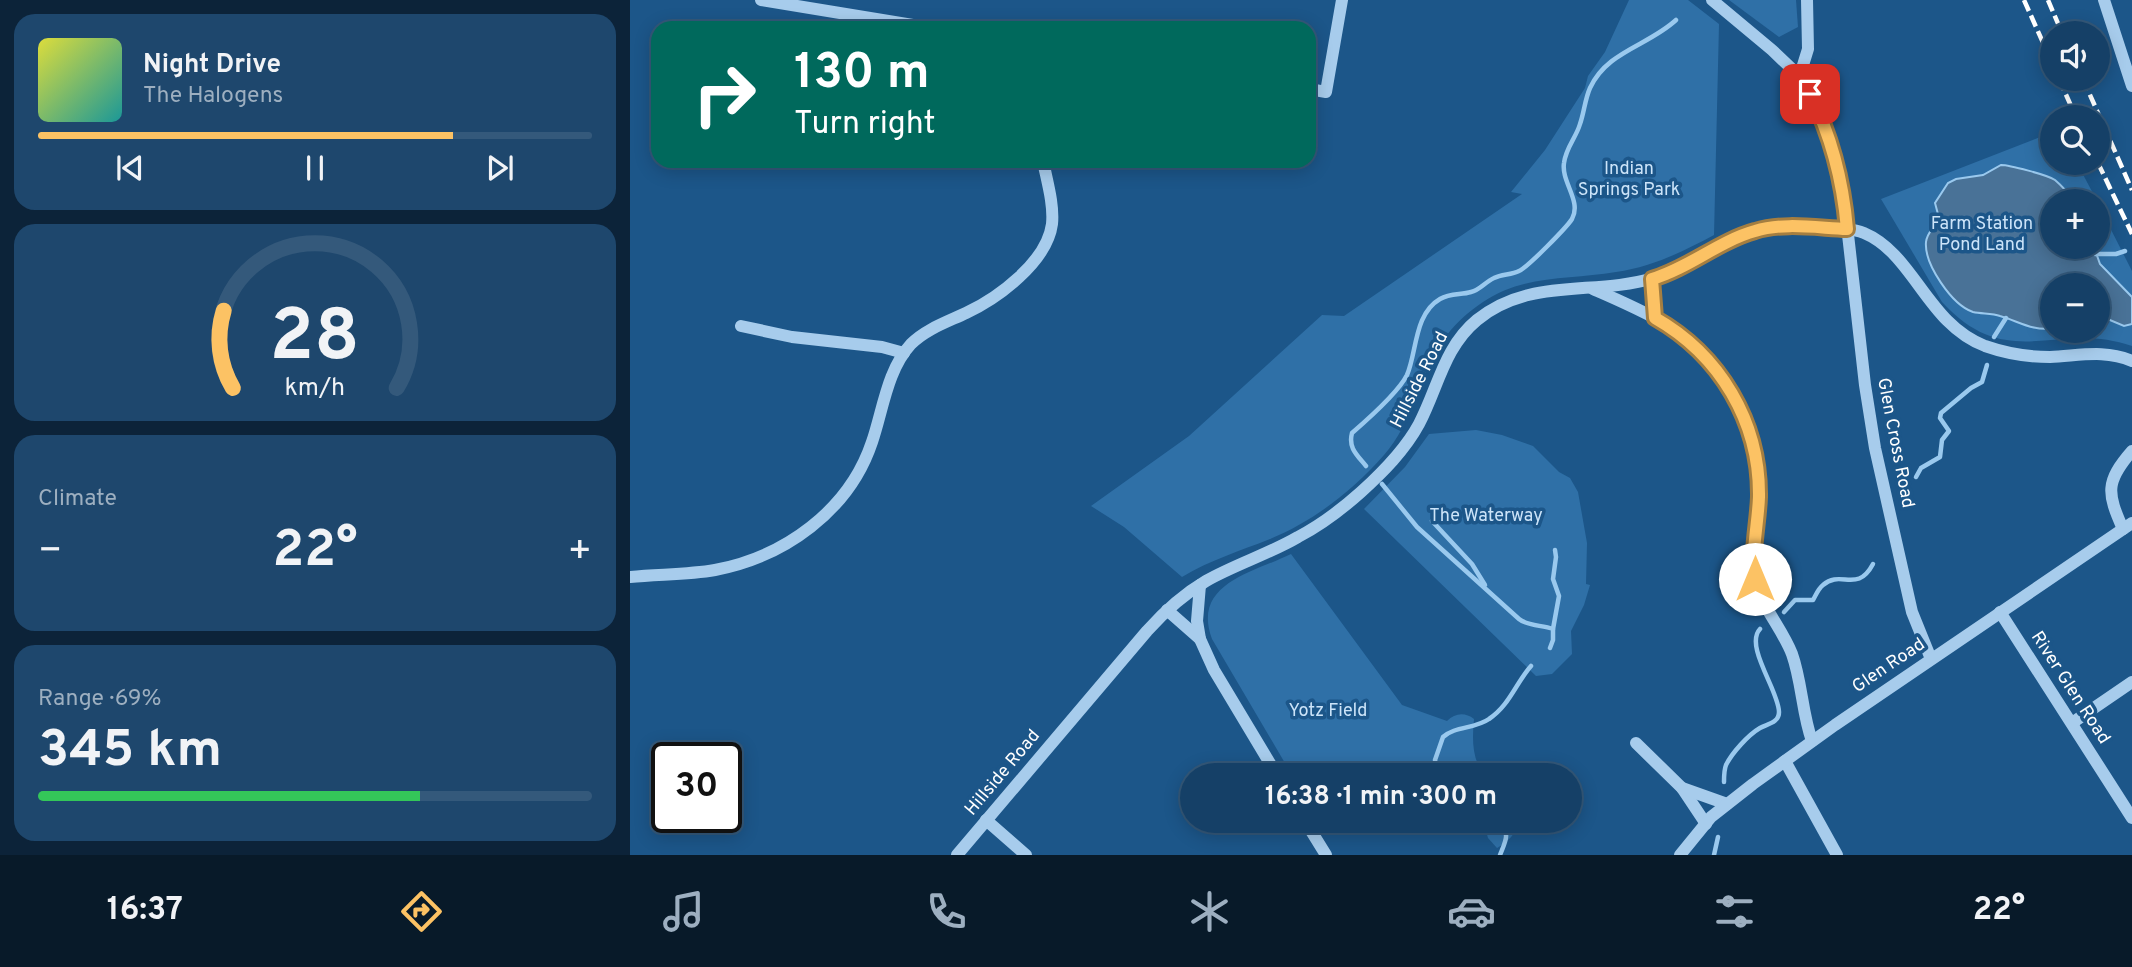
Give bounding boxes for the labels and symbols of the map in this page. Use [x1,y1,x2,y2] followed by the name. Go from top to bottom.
[1780,64,1840,124] pin
[1578,158,1680,202] park label: Indian Springs Park
[1931,213,2033,257] park label: Farm Station Pond Land
[1386,328,1454,432] street label: Hillside Road
[1871,376,1919,510] street label: Glen Cross Road
[1429,505,1543,528] park label: The Waterway
[1718,542,1792,616] position arrow
[2025,627,2115,749] street label: River Glen Road
[1848,633,1930,699] street label: Glen Road
[1289,700,1367,723] park label: Yotz Field
[960,725,1046,821] street label: Hillside Road
[651,742,742,833] speed limit sign: 30

